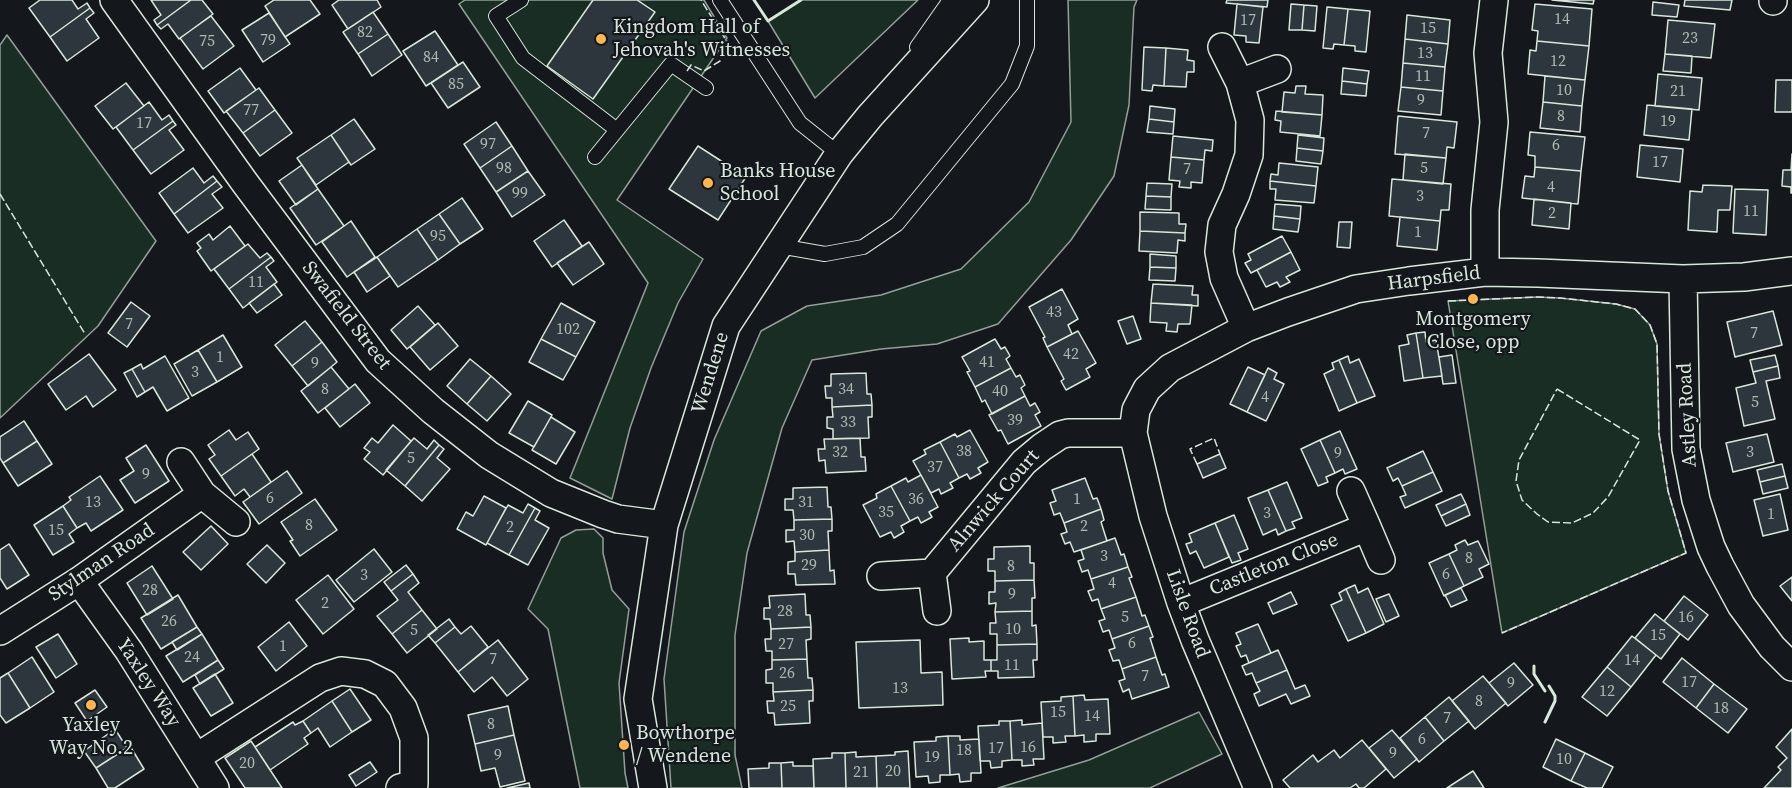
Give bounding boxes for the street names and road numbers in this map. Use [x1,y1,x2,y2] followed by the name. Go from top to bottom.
[296,257,396,375] street label: Swafield Street
[1386,261,1482,297] street label: Harpsfield
[687,329,735,417] street label: Wendene
[1673,362,1703,468] street label: Astley Road
[943,445,1045,557] street label: Alnwick Court
[44,519,160,607] street label: Stylman Road
[1206,528,1342,602] street label: Castleton Close
[1160,566,1214,662] street label: Lisle Road
[111,634,185,732] street label: Yaxley Way

